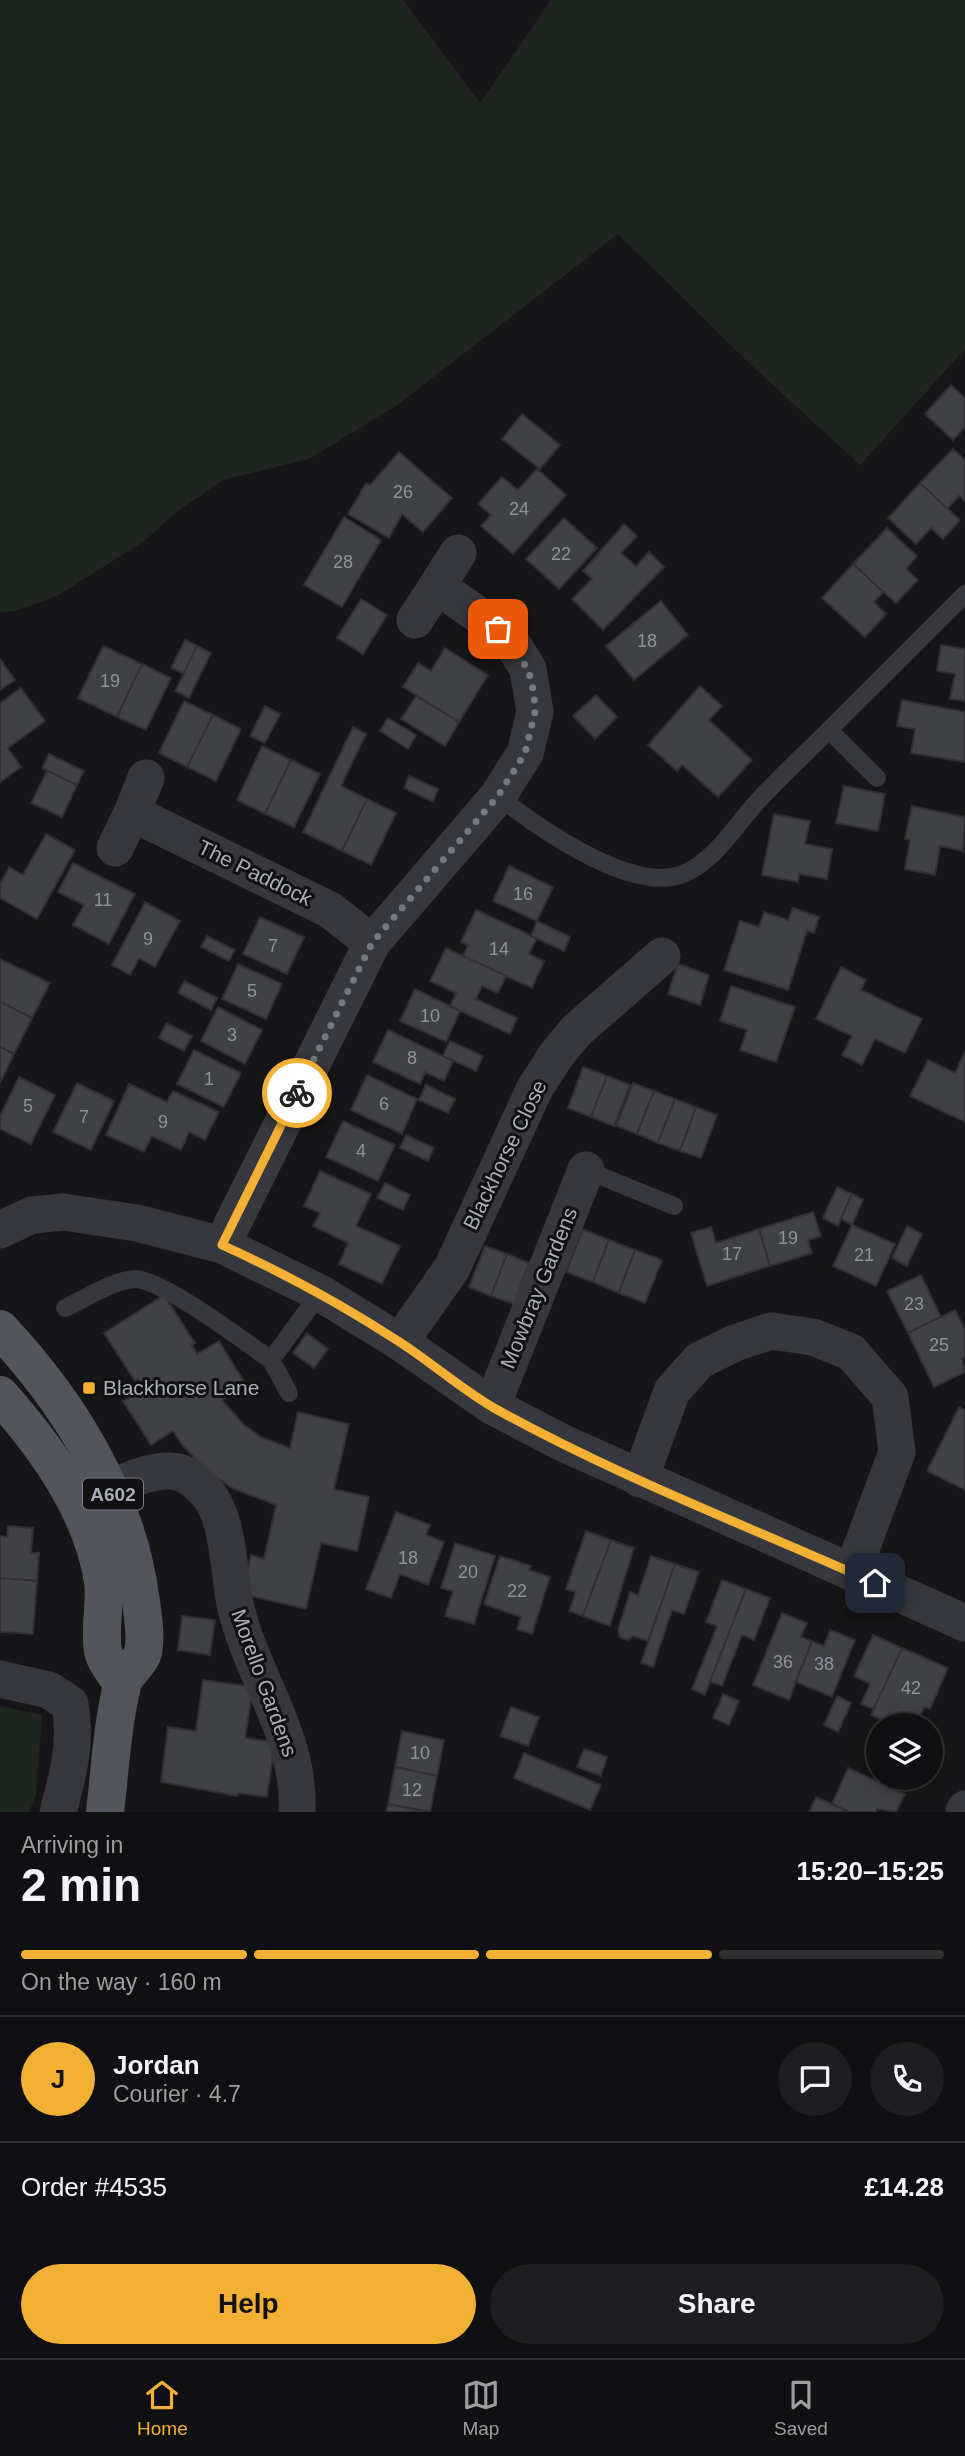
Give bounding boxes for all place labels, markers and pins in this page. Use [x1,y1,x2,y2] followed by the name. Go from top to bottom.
[468,599,528,659] pin
[103,1376,259,1399] place label: Blackhorse Lane
[81,1380,97,1396] marker: Blackhorse Lane
[845,1553,905,1613] pin

